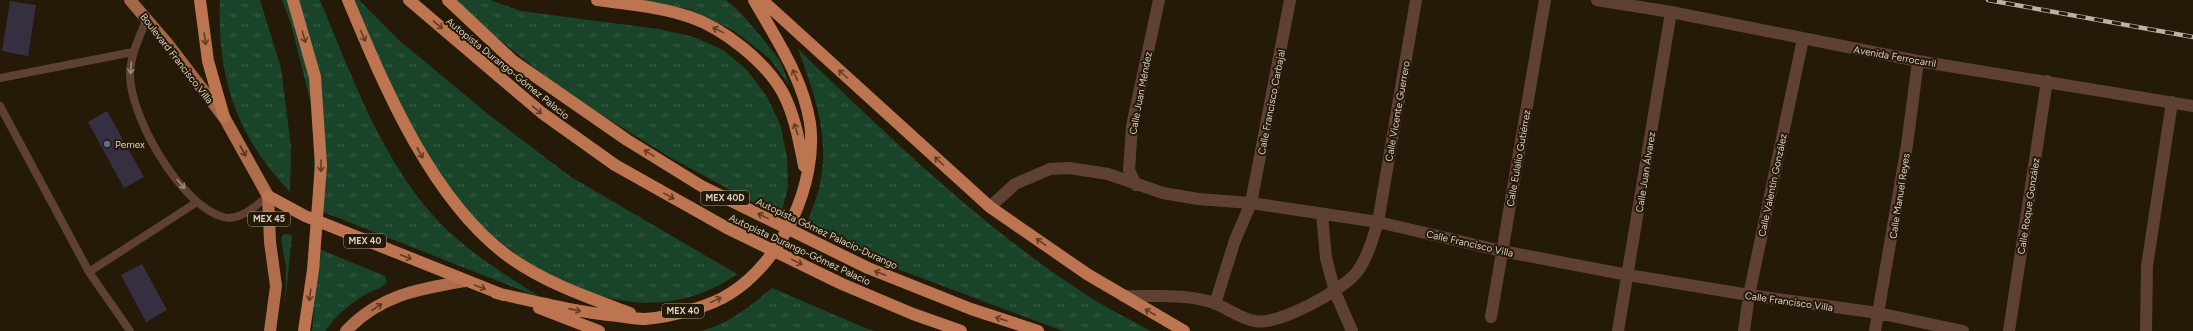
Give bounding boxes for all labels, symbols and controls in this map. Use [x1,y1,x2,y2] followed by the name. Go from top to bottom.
[137,11,216,106] street label: Boulevard Francisco Villa
[443,15,572,122] street label: Autopista Durango-Gómez Palacio
[433,21,444,30] one-way arrow
[712,26,724,33] one-way arrow
[360,29,368,41] one-way arrow
[301,31,308,44] one-way arrow
[201,32,209,45] one-way arrow
[1853,43,1937,70] street label: Avenida Ferrocarril
[1255,48,1288,156] street label: Calle Francisco Carbajal
[1126,50,1155,136] street label: Calle Juan Méndez
[1382,60,1413,162] street label: Calle Vicente Guerrero
[127,61,134,74] one-way arrow
[791,69,798,81] one-way arrow
[838,70,848,79] one-way arrow
[532,105,543,114] one-way arrow
[1504,109,1533,208] street label: Calle Eulalio Gutiérrez
[792,123,799,136] one-way arrow
[1633,131,1658,213] street label: Calle Juan Álvarez
[1755,132,1790,238] street label: Calle Valentín González
[115,138,145,151] place label: Pemex
[102,139,112,149] marker: Pemex
[240,145,247,157] one-way arrow
[417,146,424,158] one-way arrow
[643,149,655,157] one-way arrow
[1886,152,1913,240] street label: Calle Manuel Reyes
[934,157,944,166] one-way arrow
[2014,157,2043,255] street label: Calle Roque González
[317,159,325,172] one-way arrow
[176,179,185,189] one-way arrow
[701,191,749,205] road number: MEX 40D
[663,192,675,200] one-way arrow
[754,195,900,272] street label: Autopista Gómez Palacio-Durango
[727,211,873,288] street label: Autopista Durango-Gómez Palacio
[248,212,290,226] road number: MEX 45
[757,212,769,219] one-way arrow
[1425,227,1515,260] street label: Calle Francisco Villa
[344,234,386,248] road number: MEX 40
[1035,238,1046,246] one-way arrow
[399,254,411,262] one-way arrow
[791,259,803,266] one-way arrow
[874,268,886,276] one-way arrow
[474,283,486,291] one-way arrow
[306,288,314,301] one-way arrow
[1744,289,1834,314] street label: Calle Francisco Villa
[710,296,722,303] one-way arrow
[371,303,382,311] one-way arrow
[662,304,704,318] road number: MEX 40
[568,307,581,315] one-way arrow
[1144,307,1156,315] one-way arrow
[996,314,1008,322] one-way arrow

